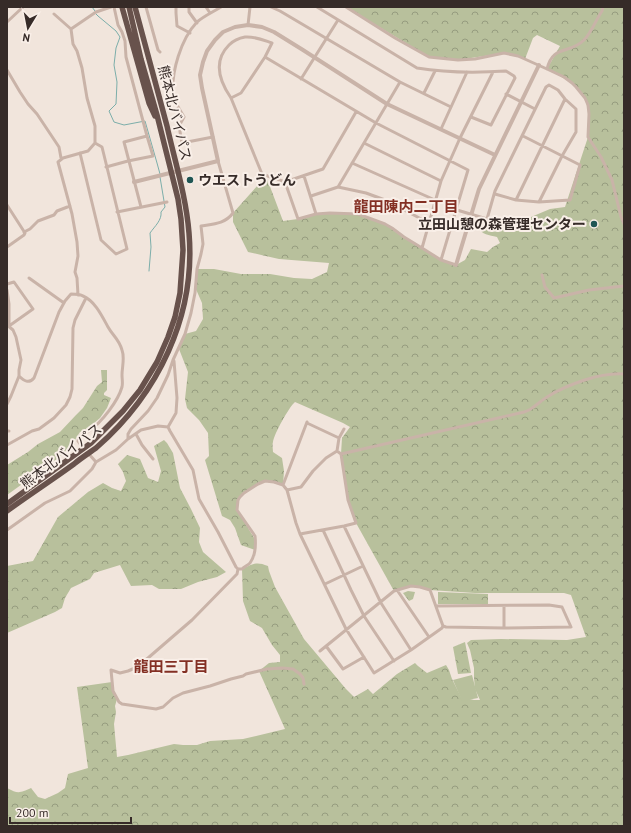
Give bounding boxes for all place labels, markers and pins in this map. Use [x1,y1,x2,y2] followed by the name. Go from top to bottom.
[198,171,296,189] place label: ウエストうどん
[185,175,195,185] marker: ウエストうどん
[418,215,586,233] place label: 立田山憩の森管理センター
[589,219,599,229] marker: 立田山憩の森管理センター

